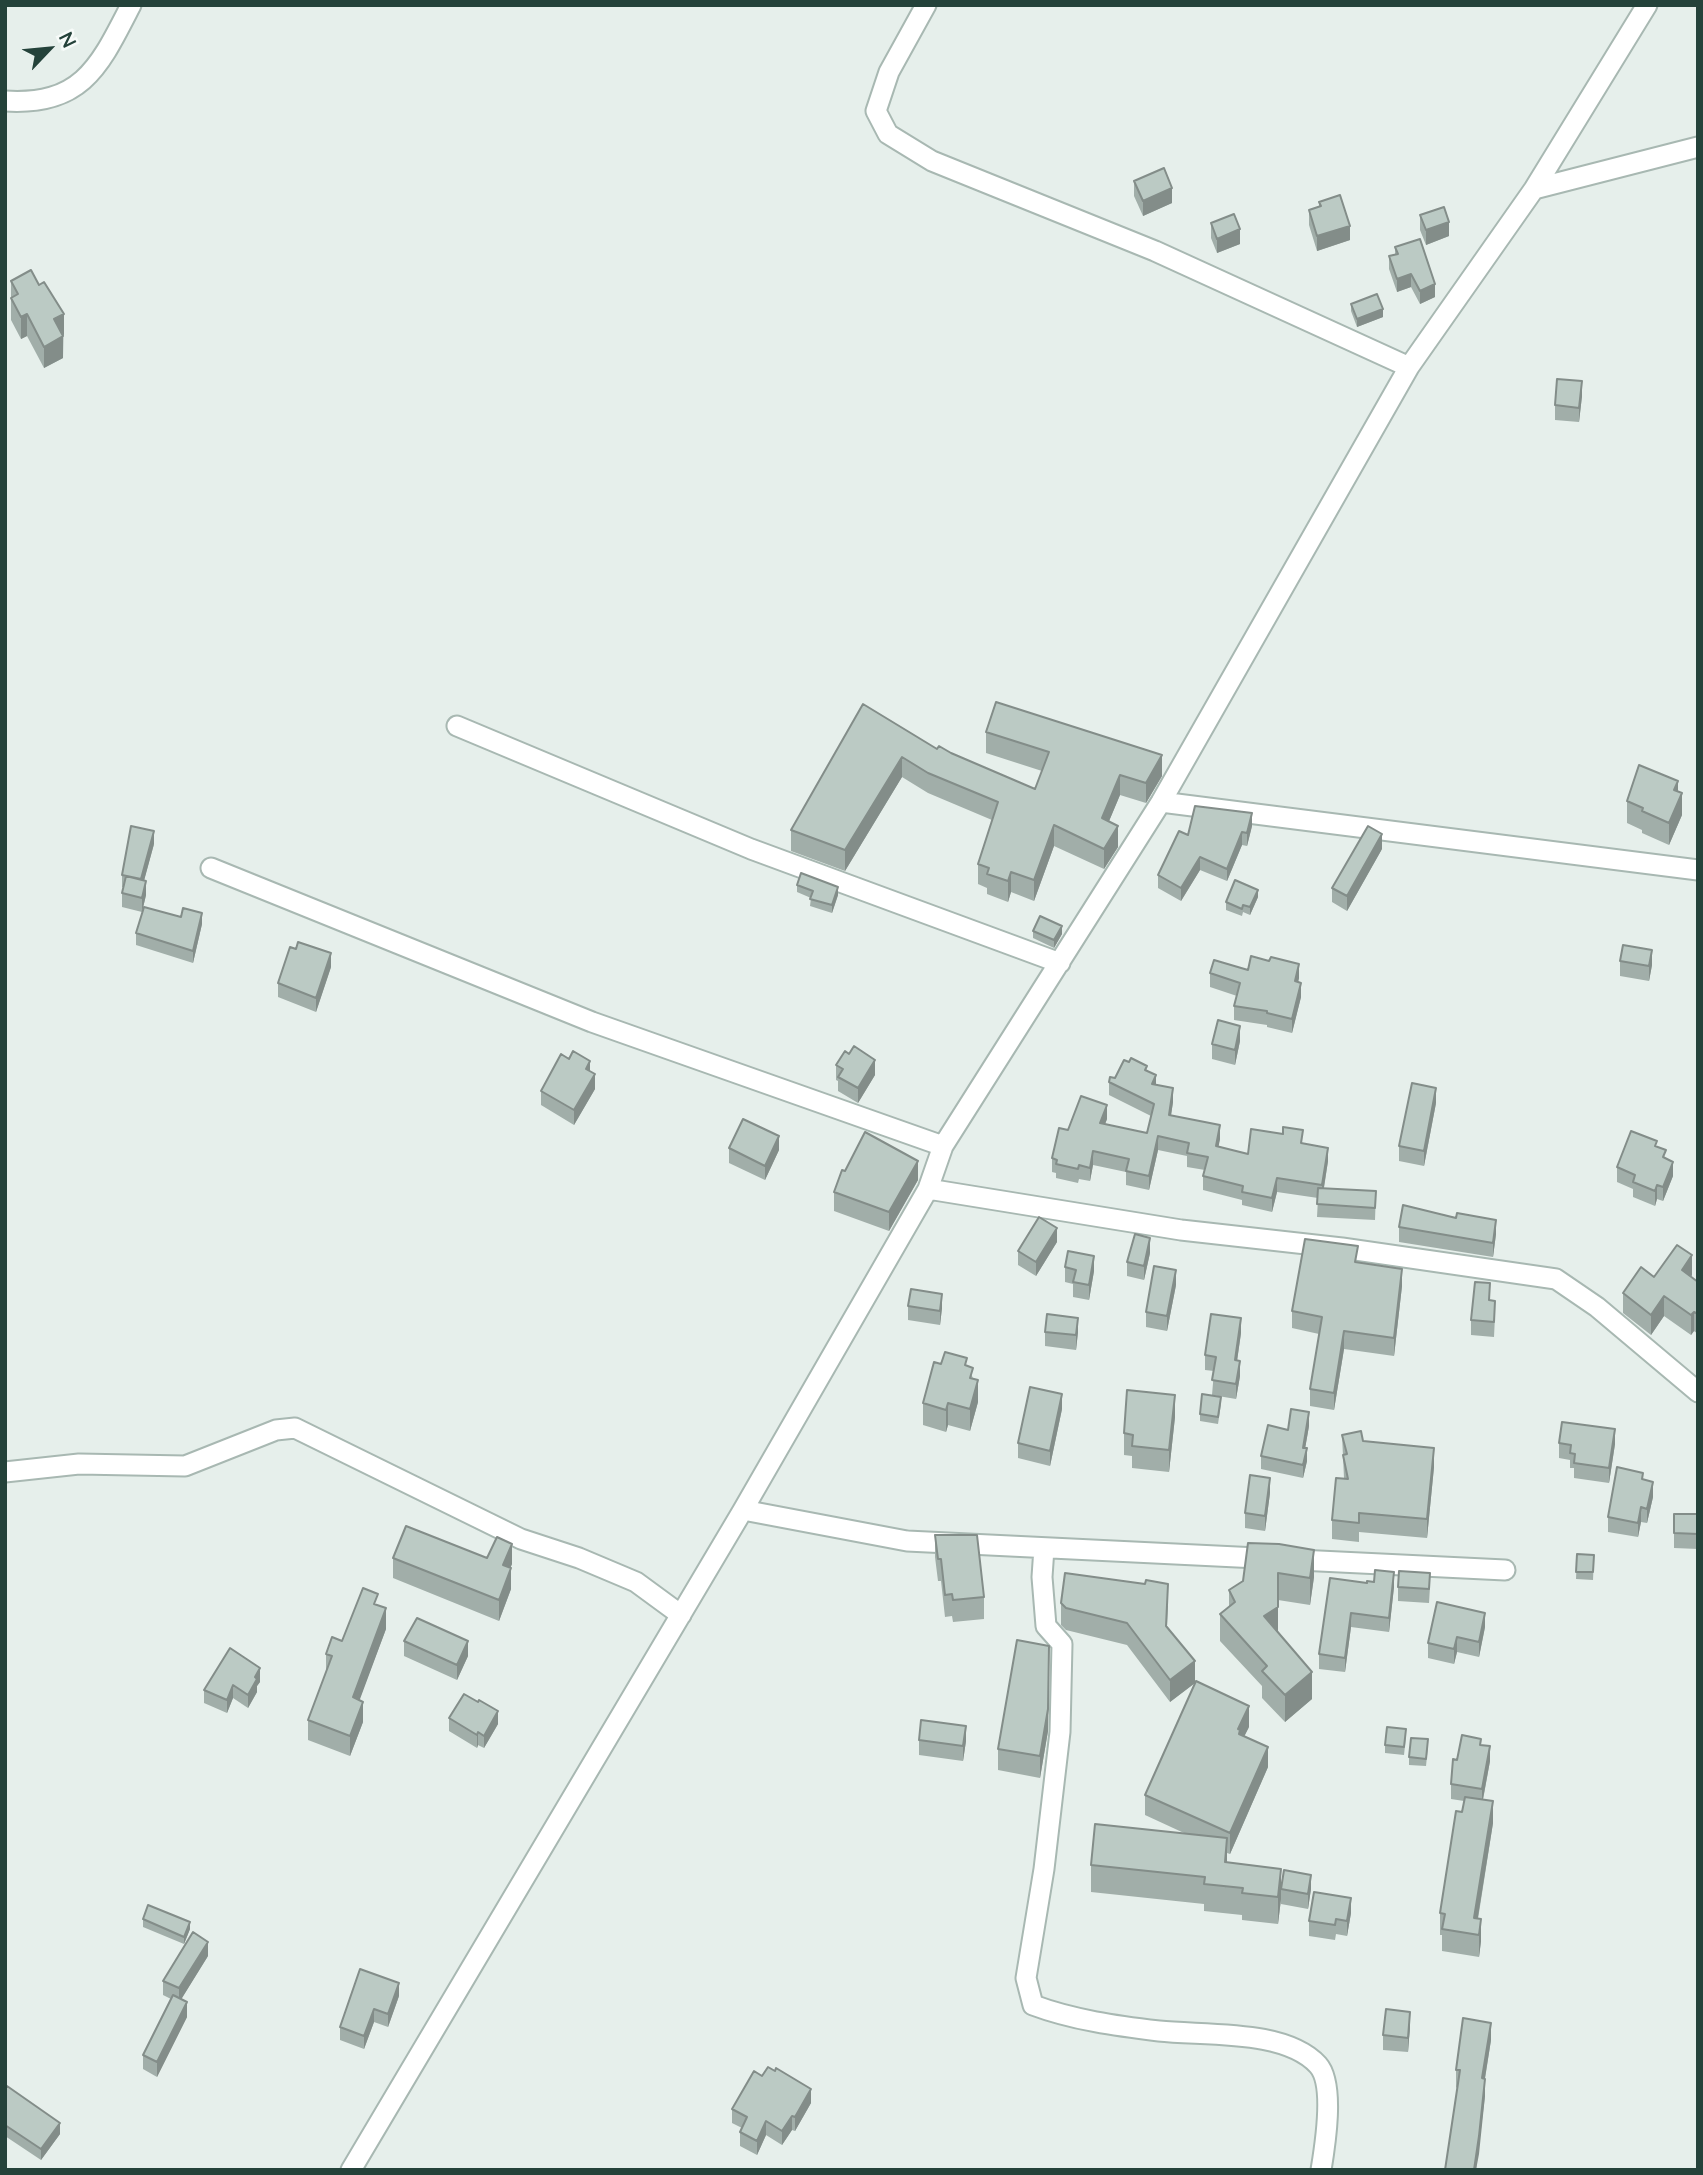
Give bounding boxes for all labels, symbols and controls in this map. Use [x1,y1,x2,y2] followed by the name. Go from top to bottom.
[14,14,84,84] north arrow
[55,28,82,51] text: N

